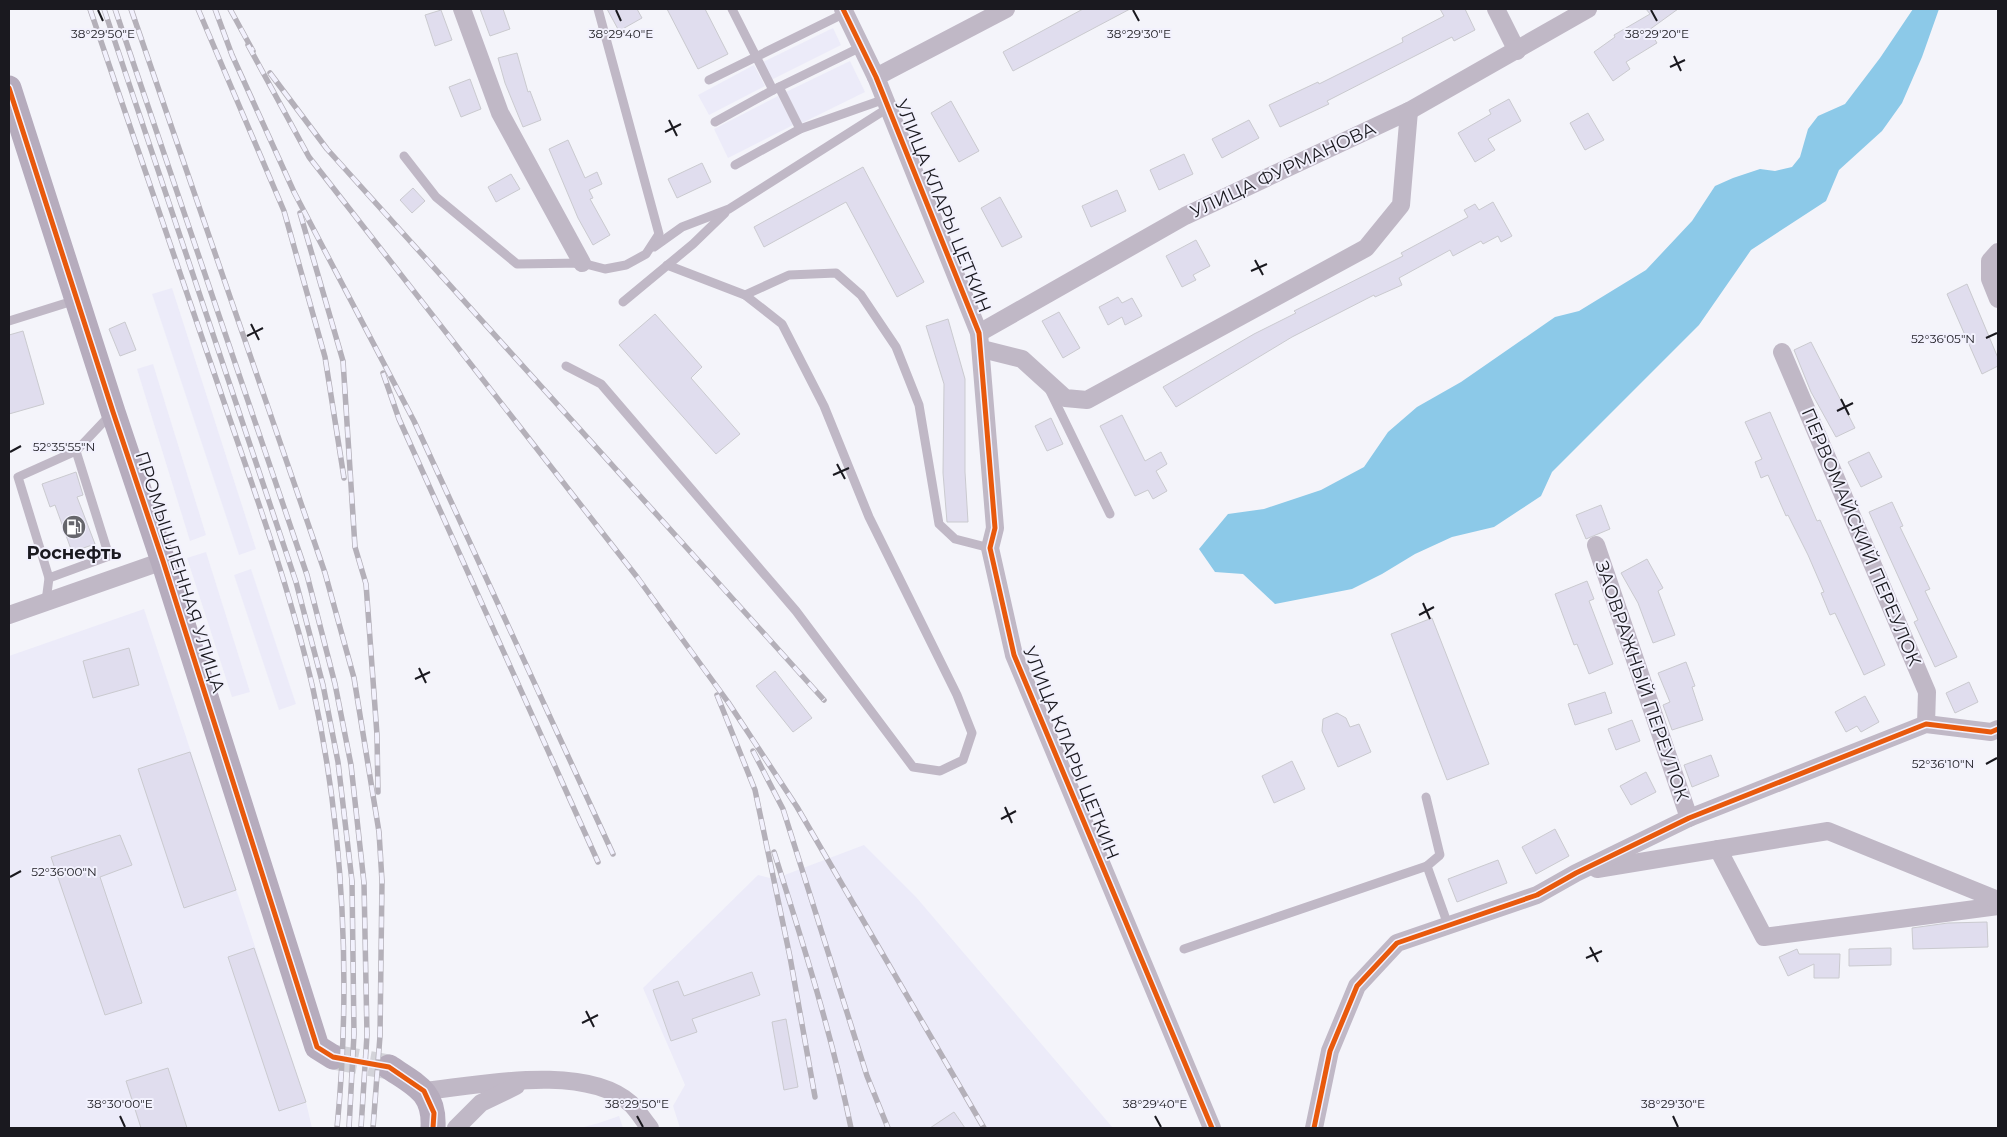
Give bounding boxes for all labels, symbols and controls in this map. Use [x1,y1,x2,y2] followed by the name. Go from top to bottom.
[71,26,135,41] text: 38°29'50"E
[589,26,653,41] text: 38°29'40"E
[1107,26,1171,41] text: 38°29'30"E
[1625,26,1689,41] text: 38°29'20"E
[890,96,996,316] street label: УЛИЦА КЛАРЫ ЦЕТКИН
[1187,117,1380,223] street label: УЛИЦА ФУРМАНОВА
[1911,331,1975,346] text: 52°36'05"N
[1797,405,1926,670] street label: ПЕРВОМАЙСКИЙ ПЕРЕУЛОК
[33,439,95,454] text: 52°35'55"N
[130,448,230,696] street label: ПРОМЫШЛЕННАЯ УЛИЦА
[61,514,87,540] fuel station icon: Роснефть
[27,542,121,564] place label: Роснефть
[1590,558,1694,804] street label: ЗАОВРАЖНЫЙ ПЕРЕУЛОК
[1018,643,1124,863] street label: УЛИЦА КЛАРЫ ЦЕТКИН
[1912,756,1974,771] text: 52°36'10"N
[31,864,97,879] text: 52°36'00"N
[87,1096,153,1111] text: 38°30'00"E
[605,1096,669,1111] text: 38°29'50"E
[1123,1096,1187,1111] text: 38°29'40"E
[1641,1096,1705,1111] text: 38°29'30"E

